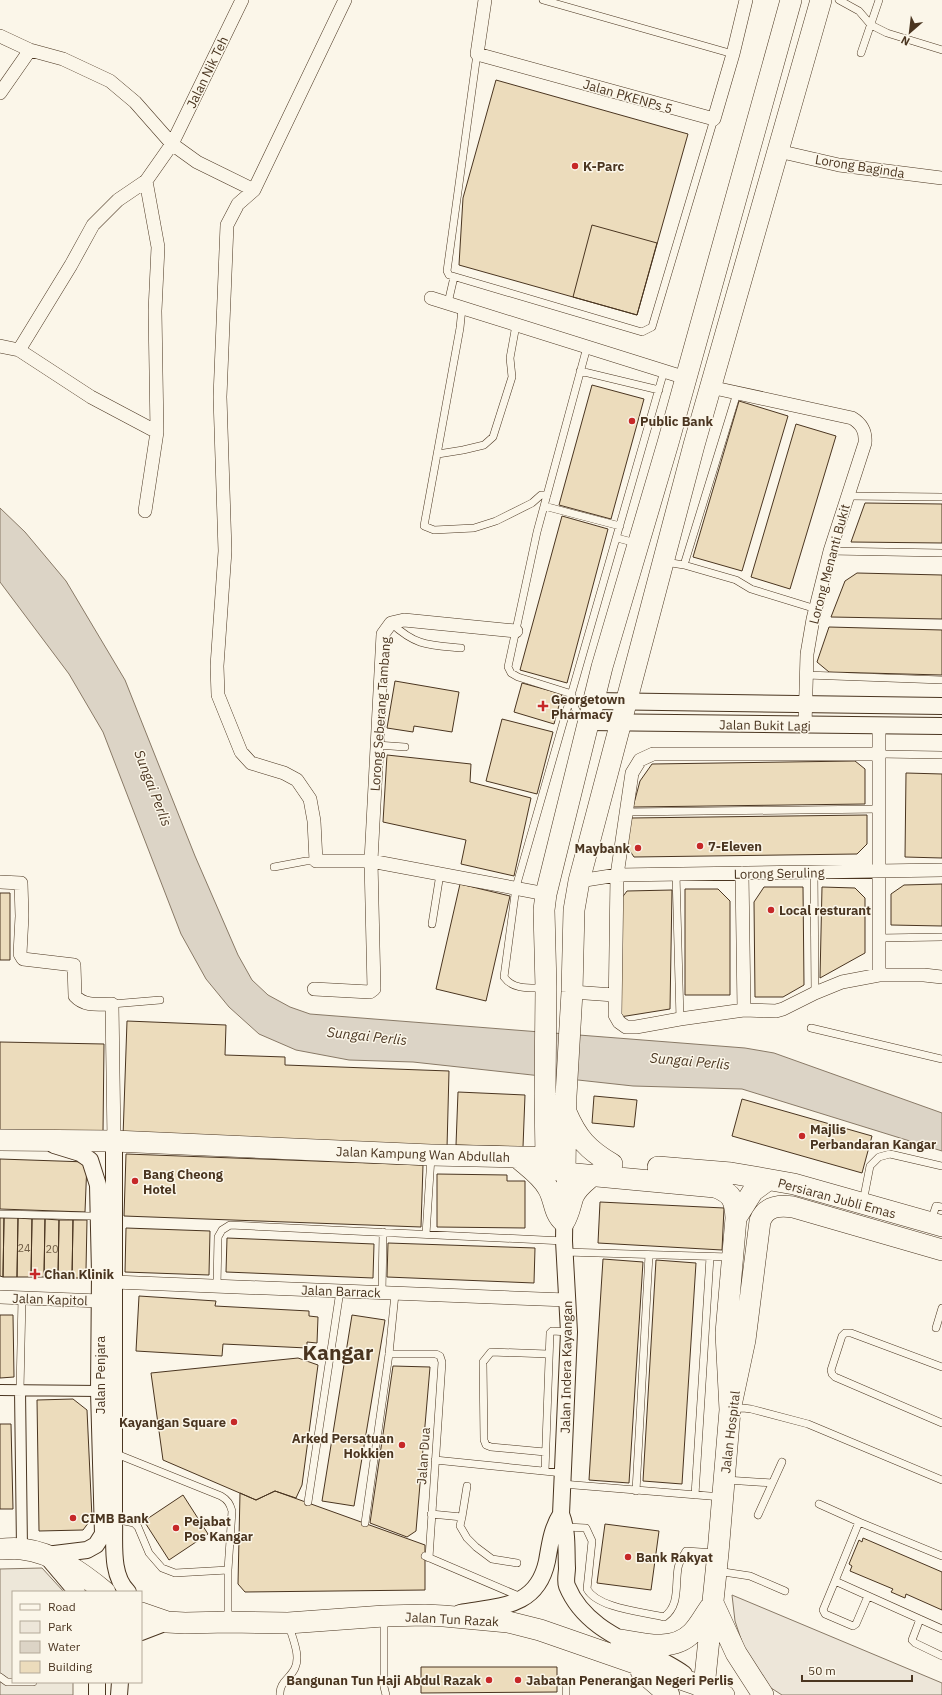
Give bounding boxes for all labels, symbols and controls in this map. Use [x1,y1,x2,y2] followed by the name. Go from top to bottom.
[890,12,930,52] north arrow
[183,33,232,111] street label: Jalan Nik Teh
[898,33,912,49] text: N
[581,76,675,117] street label: Jalan PKENPs 5
[814,151,906,182] street label: Lorong Baginda
[583,158,625,175] place label: K-Parc
[570,161,580,171] marker: K-Parc
[640,413,713,430] place label: Public Bank
[627,416,637,426] marker: Public Bank
[805,502,854,626] street label: Lorong Menanti Bukit
[367,636,394,792] street label: Lorong Seberang Tambang
[551,691,625,723] place label: Georgetown Pharmacy
[538,701,548,711] marker: Georgetown Pharmacy
[719,716,811,735] street label: Jalan Bukit Lagi
[130,747,176,829] water label: Sungai Perlis
[708,838,762,855] place label: 7-Eleven
[575,840,630,857] place label: Maybank
[695,841,705,851] marker: 7-Eleven
[633,843,643,853] marker: Maybank
[733,864,825,883] street label: Lorong Seruling
[779,902,871,919] place label: Local resturant
[766,905,776,915] marker: Local resturant
[326,1023,408,1049] water label: Sungai Perlis
[649,1049,731,1074] water label: Sungai Perlis
[810,1121,936,1153] place label: Majlis Perbandaran Kangar
[797,1131,807,1141] marker: Majlis Perbandaran Kangar
[336,1143,510,1166] street label: Jalan Kampung Wan Abdullah
[143,1166,224,1198] place label: Bang Cheong Hotel
[776,1175,898,1222] street label: Persiaran Jubli Emas
[130,1176,140,1186] marker: Bang Cheong Hotel
[17,1241,31,1255] house number: 24
[45,1242,59,1256] house number: 20
[44,1266,114,1283] place label: Chan Klinik
[29,1268,41,1280] marker: Chan Klinik
[301,1282,381,1301] street label: Jalan Barrack
[12,1290,89,1309] street label: Jalan Kapitol
[557,1300,576,1434] street label: Jalan Indera Kayangan
[92,1336,109,1414] street label: Jalan Penjara
[303,1338,374,1366] district label: Kangar
[717,1389,744,1474] street label: Jalan Hospital
[119,1414,226,1431] place label: Kayangan Square
[229,1417,239,1427] marker: Kayangan Square
[413,1427,434,1485] street label: Jalan Dua
[292,1430,394,1462] place label: Arked Persatuan Hokkien
[397,1440,407,1450] marker: Arked Persatuan Hokkien
[81,1510,149,1527] place label: CIMB Bank
[68,1513,78,1523] marker: CIMB Bank
[184,1513,253,1545] place label: Pejabat Pos Kangar
[171,1523,181,1533] marker: Pejabat Pos Kangar
[636,1549,713,1566] place label: Bank Rakyat
[623,1552,633,1562] marker: Bank Rakyat
[12,1591,142,1683] legend
[48,1599,76,1614] text: Road
[405,1609,500,1630] street label: Jalan Tun Razak
[48,1619,73,1634] text: Park
[48,1639,81,1654] text: Water
[802,1657,912,1683] scale bar
[48,1659,93,1674] text: Building
[808,1663,836,1678] text: 50 m
[286,1672,481,1689] place label: Bangunan Tun Haji Abdul Razak
[526,1672,734,1689] place label: Jabatan Penerangan Negeri Perlis
[484,1675,494,1685] marker: Bangunan Tun Haji Abdul Razak
[513,1675,523,1685] marker: Jabatan Penerangan Negeri Perlis

